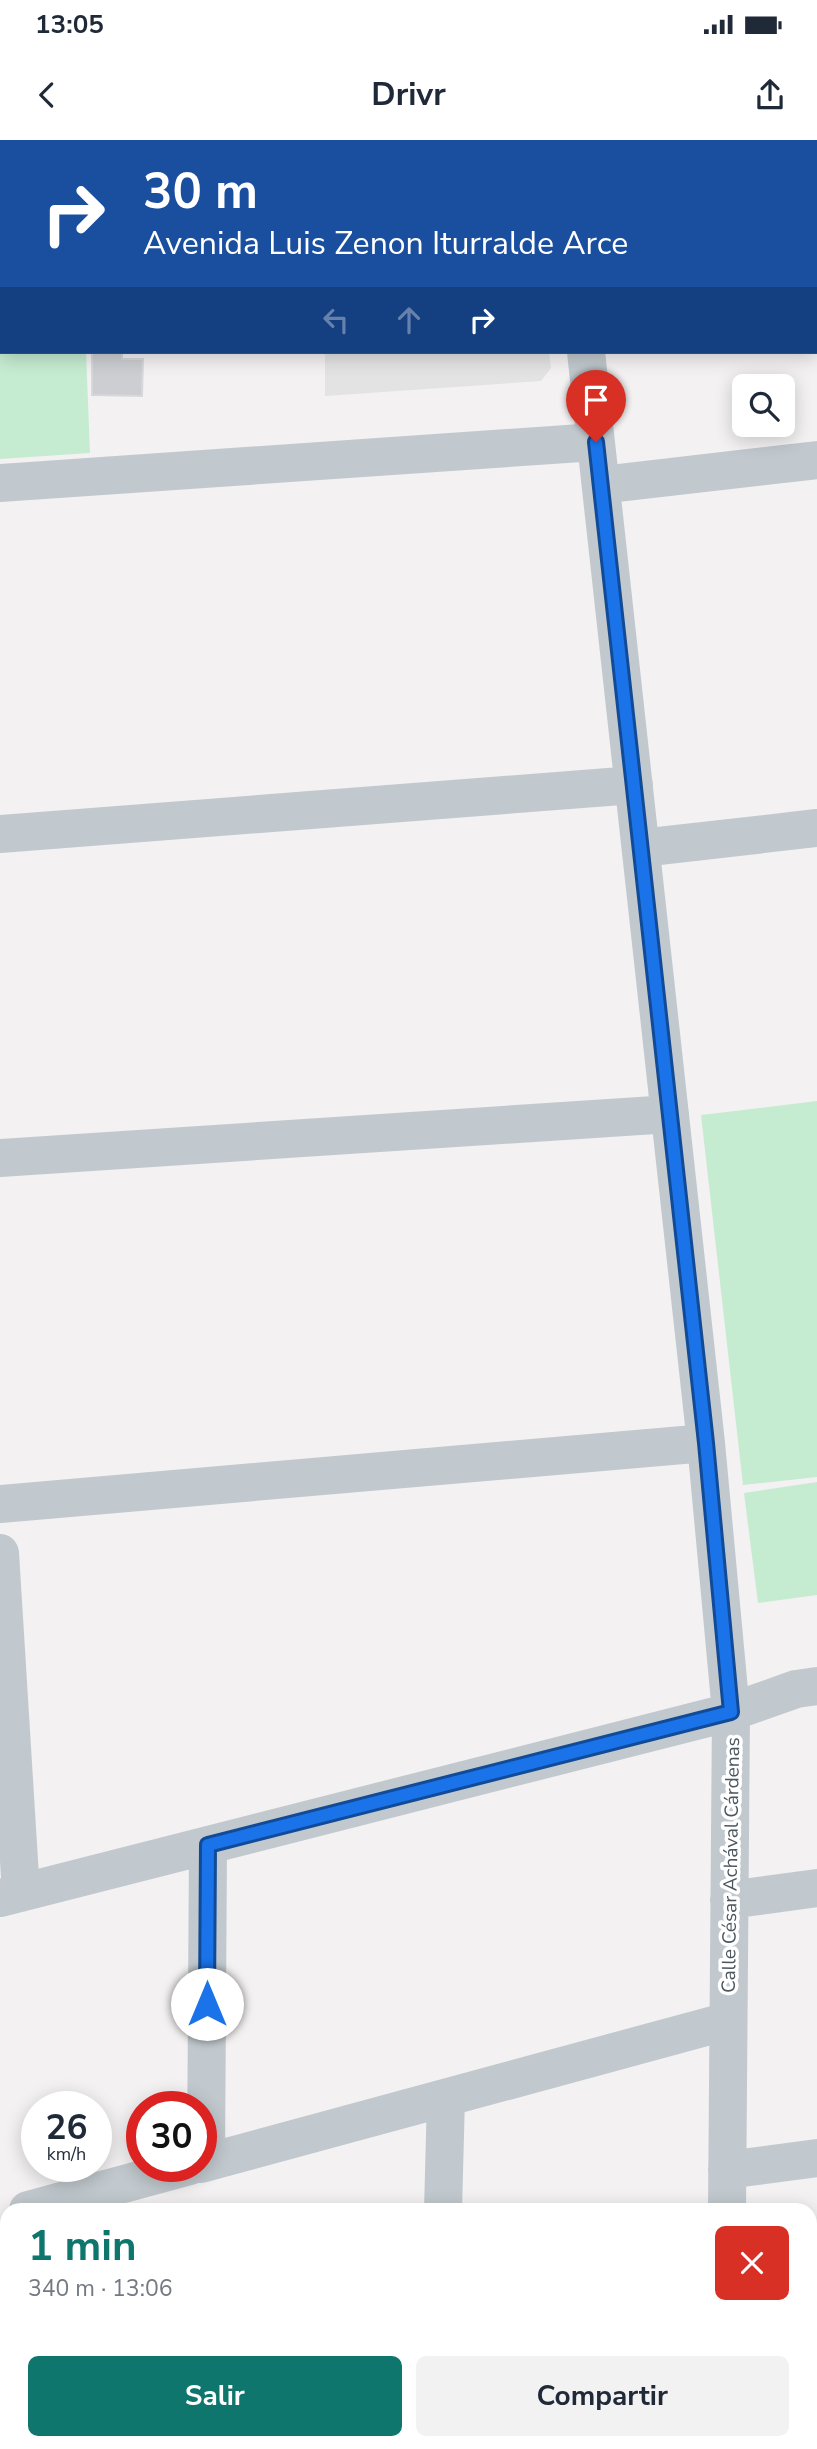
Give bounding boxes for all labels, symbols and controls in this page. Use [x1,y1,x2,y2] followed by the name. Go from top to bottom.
[35,7,104,42] text: 13:05
[371,73,446,116] text: Drivr
[28,76,66,114] icon: back
[751,76,789,114] icon: share
[143,158,258,225] text: 30 m
[28,168,119,259] icon: right
[143,222,628,265] text: Avenida Luis Zenon Iturralde Arce
[317,301,355,339] icon: left
[390,301,428,339] icon: ahead
[463,301,501,339] icon: right
[566,370,626,442] pin
[732,374,795,437] map controls
[732,374,795,437] button: search
[577,381,615,419] icon: arrive
[716,1737,746,1993] street label: Calle César Achával Cárdenas
[170,1967,244,2041] position arrow
[126,2091,217,2182] speed limit sign: 30
[45,2104,88,2151] text: 26
[47,2142,86,2166] text: km/h
[28,2218,137,2275] text: 1 min
[715,2226,789,2300] button: close
[28,2273,173,2304] text: 340 m · 13:06
[28,2356,402,2436] button: Salir
[416,2356,789,2436] button: Compartir

